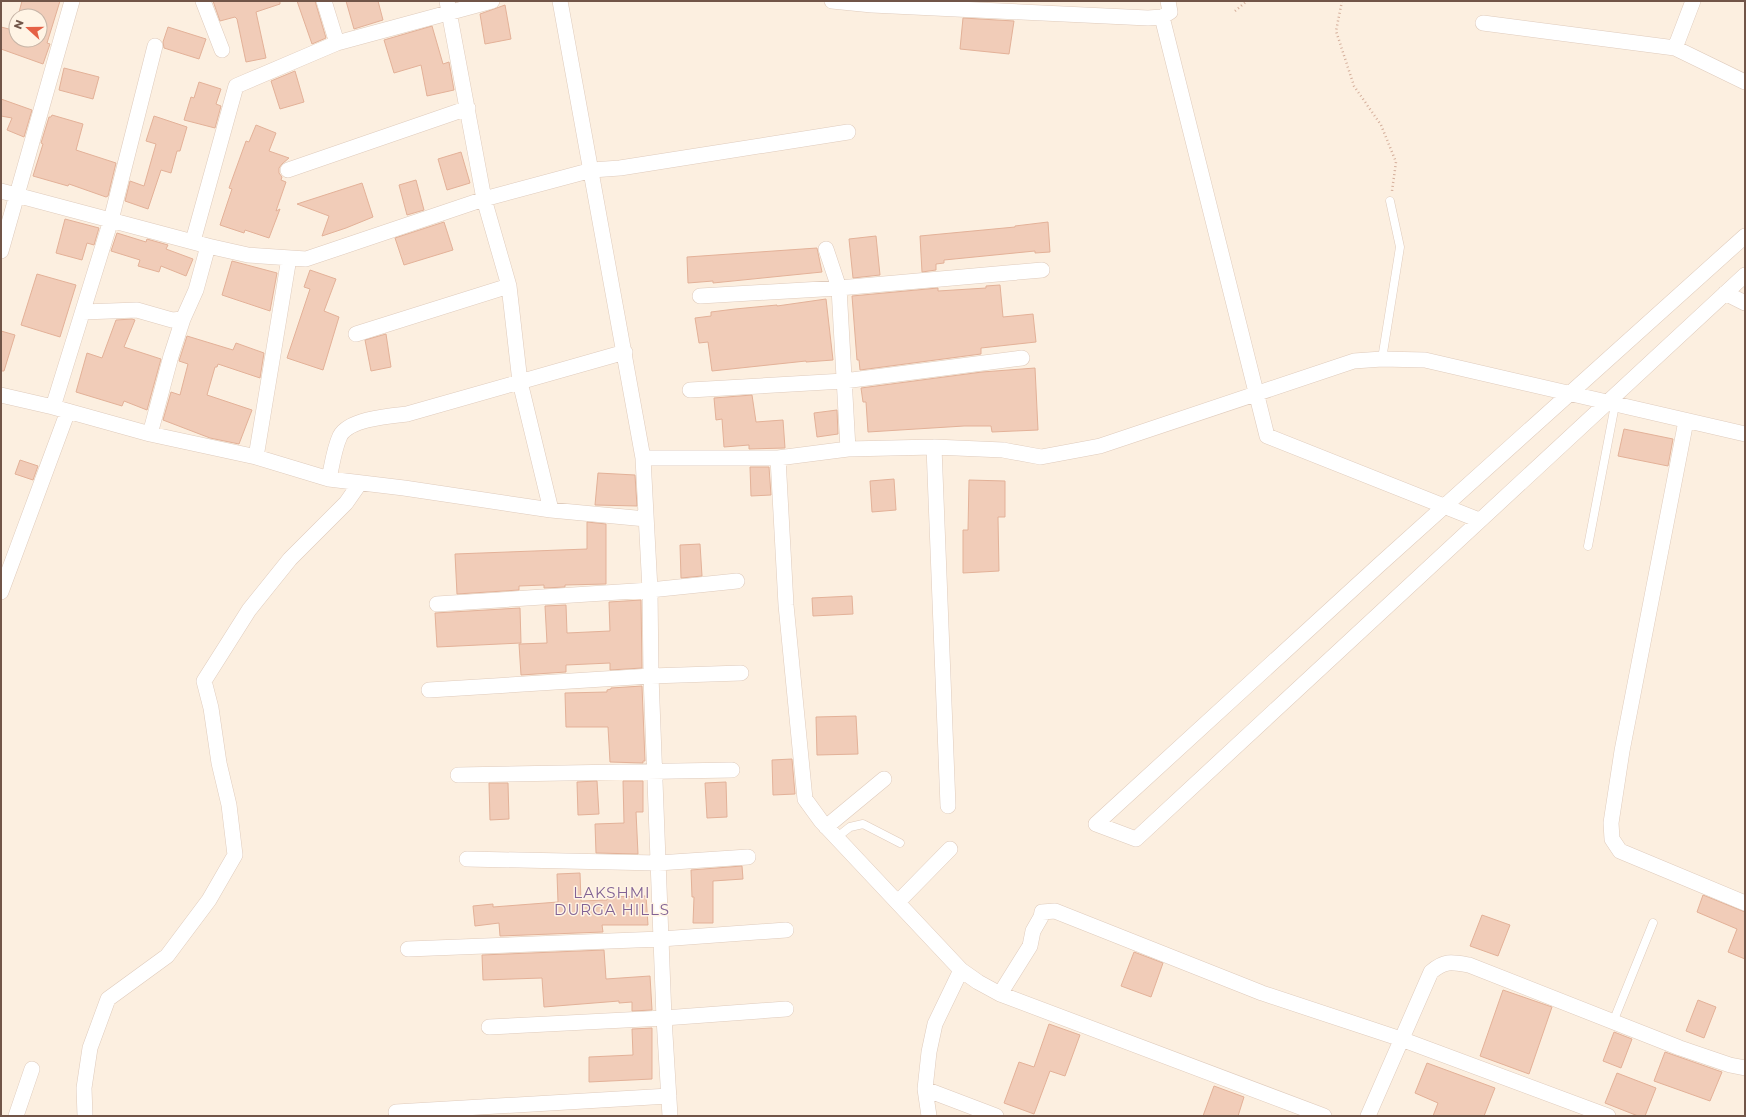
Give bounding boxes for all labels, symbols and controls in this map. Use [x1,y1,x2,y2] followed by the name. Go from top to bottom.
[8,8,48,48] north arrow
[11,18,27,31] text: N
[554,883,670,919] district label: LAKSHMI DURGA HILLS

